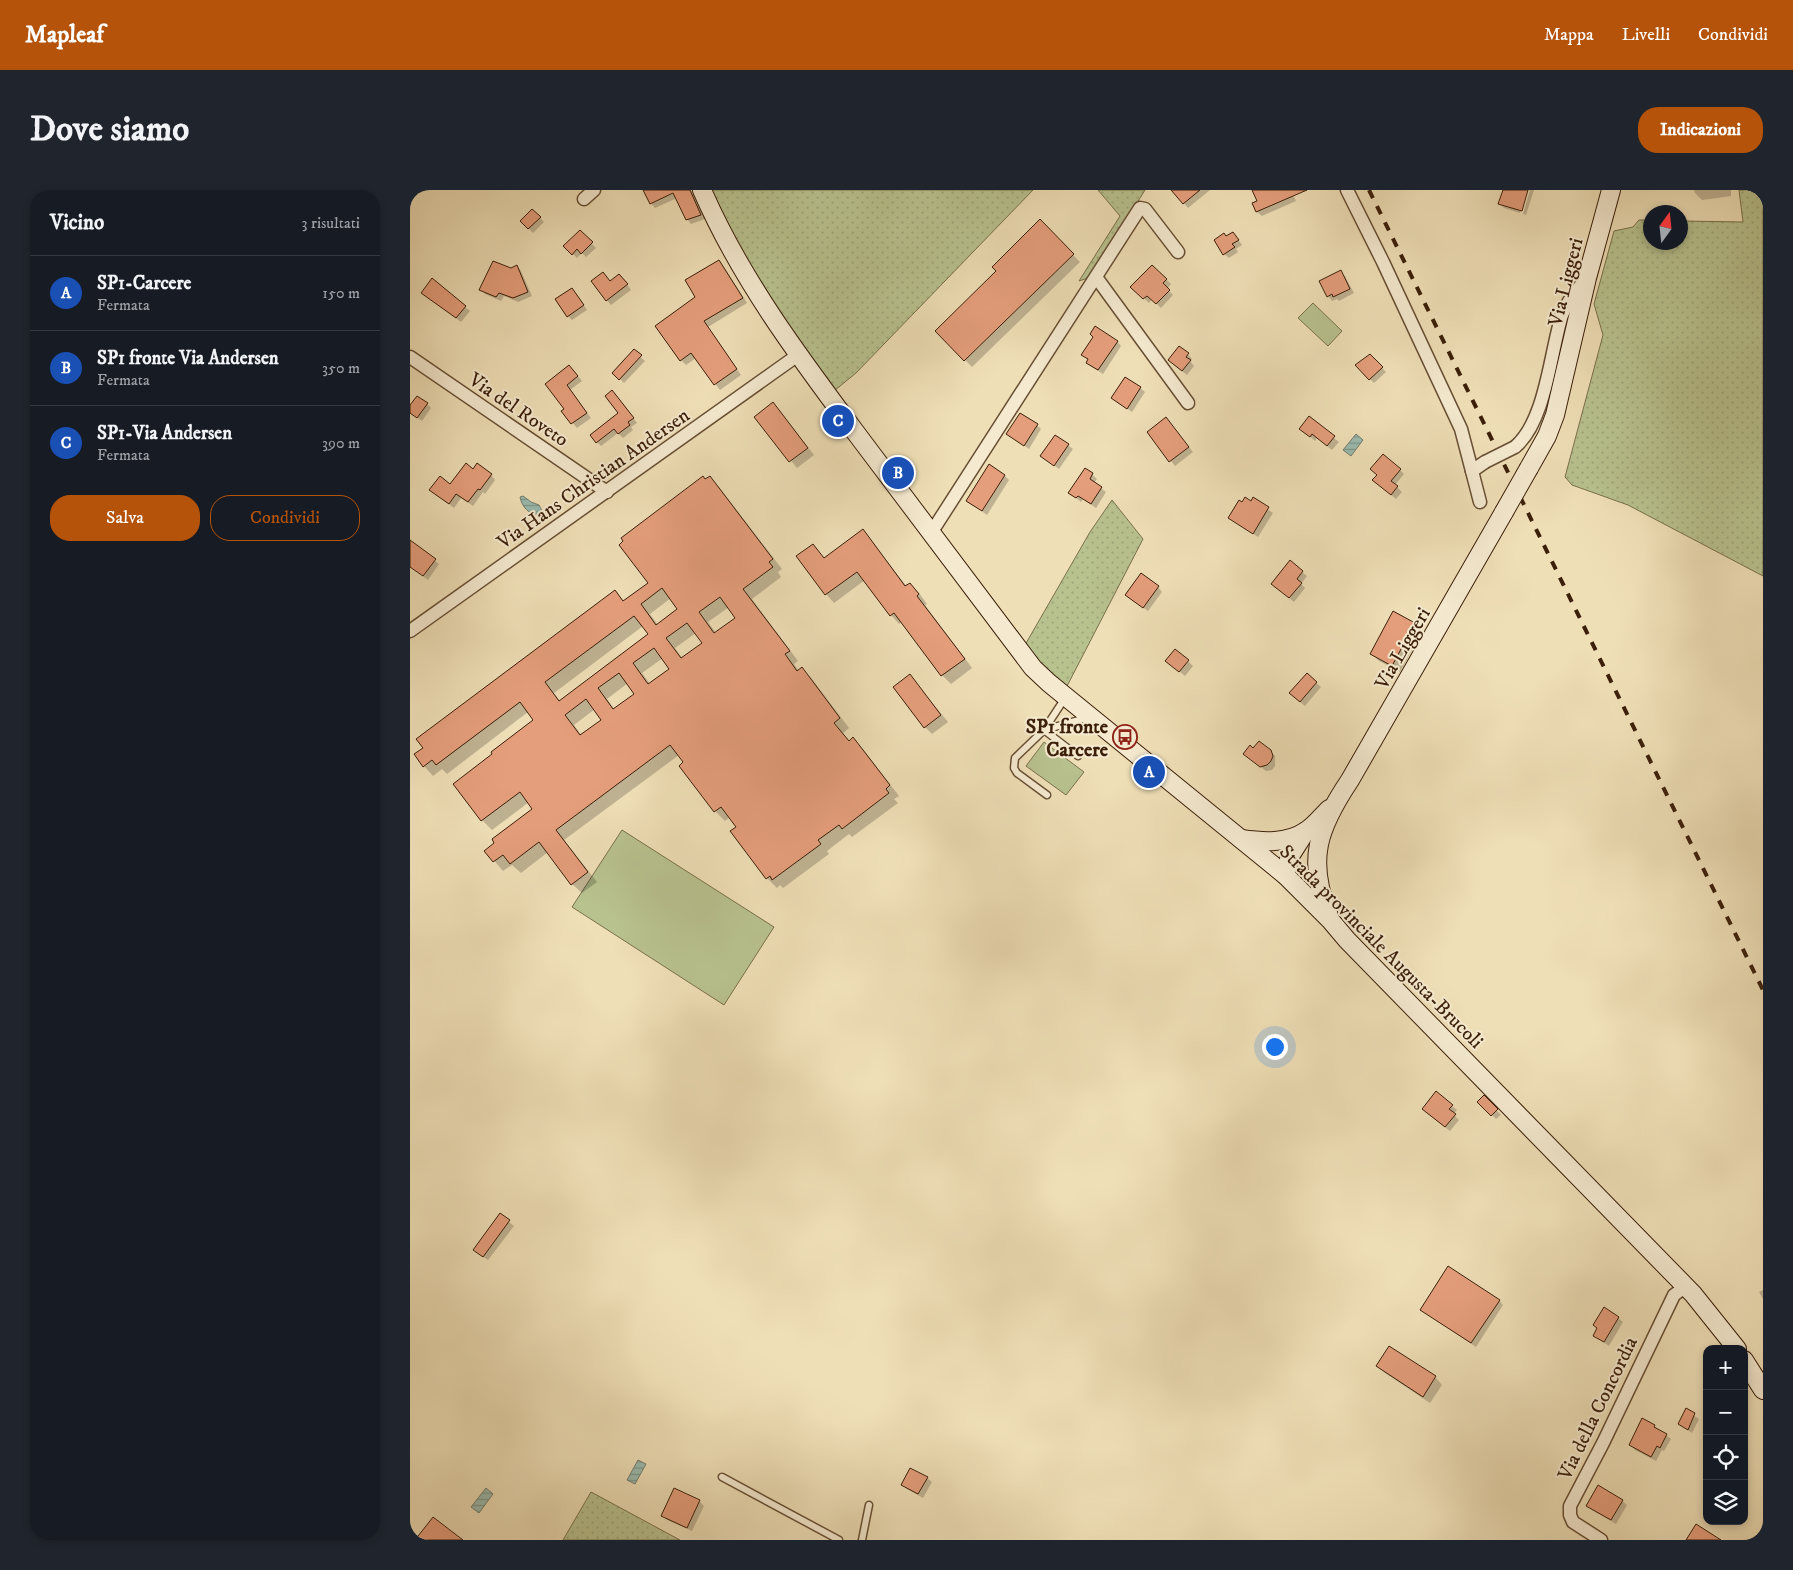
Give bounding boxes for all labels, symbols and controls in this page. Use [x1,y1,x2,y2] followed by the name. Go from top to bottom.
[25,20,104,50] text: Mapleaf
[1544,24,1594,46] text: Mappa
[1622,24,1670,46] text: Livelli
[1698,24,1768,46] text: Condividi
[1638,107,1763,153] button: Indicazioni
[30,108,189,152] text: Dove siamo
[1643,205,1688,250] north arrow
[50,210,104,236] text: Vicino
[302,213,360,233] text: 3 risultati
[1543,235,1590,330] street label: Via Liggeri
[97,272,191,295] text: SP1-Carcere
[61,283,71,303] text: A
[322,283,360,303] text: 150 m
[97,295,150,315] text: Fermata
[97,347,279,370] text: SP1 fronte Via Andersen
[61,358,71,378] text: B
[322,358,360,378] text: 350 m
[463,367,573,453] street label: Via del Roveto
[97,370,150,390] text: Fermata
[822,402,854,440] pin: C
[492,403,695,556] street label: Via Hans Christian Andersen
[97,422,232,445] text: SP1-Via Andersen
[61,433,71,453] text: C
[322,433,360,453] text: 390 m
[97,445,150,465] text: Fermata
[882,454,914,492] pin: B
[50,495,200,541] button: Salva
[210,495,360,541] button: Condividi
[1369,603,1437,695] street label: Via Liggeri
[1026,715,1109,763] place label: SP1 fronte Carcere
[1112,724,1138,750] bus stop icon: SP1 fronte Carcere
[1133,753,1165,791] pin: A
[1274,840,1488,1054] street label: Strada provinciale Augusta-Brucoli
[1262,1034,1288,1060] your location
[1552,1333,1644,1485] street label: Via della Concordia
[1703,1345,1748,1525] map controls
[1703,1345,1748,1390] button: +
[1703,1390,1748,1435] button: −
[1703,1435,1748,1480] button: locate
[1703,1480,1748,1525] button: layers

